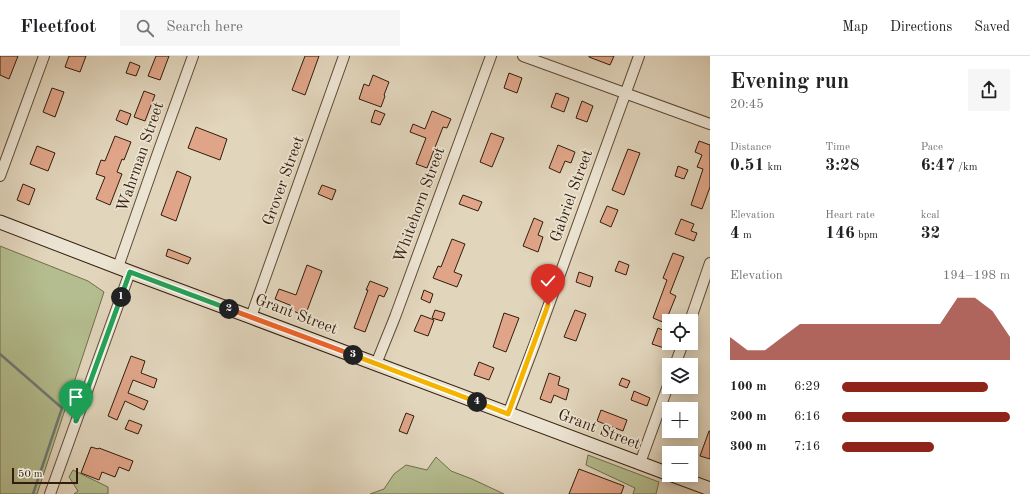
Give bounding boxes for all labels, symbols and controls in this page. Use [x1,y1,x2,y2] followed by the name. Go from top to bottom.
[120,10,400,46] search box
[134,17,156,39] icon: search
[20,18,96,37] text: Fleetfoot
[166,20,243,35] text: Search here
[842,20,868,34] text: Map
[890,20,952,34] text: Directions
[974,20,1010,34] text: Saved
[968,69,1010,111] button: share
[730,71,849,93] text: Evening run
[730,98,764,111] text: 20:45
[115,100,167,214] street label: Wahrman Street
[260,134,308,228] street label: Grover Street
[730,142,771,153] text: Distance
[825,142,850,153] text: Time
[921,142,943,153] text: Pace
[392,145,448,265] street label: Whitehorn Street
[548,147,596,244] street label: Gabriel Street
[730,157,764,174] text: 0.51
[825,157,860,174] text: 3:28
[921,157,955,174] text: 6:47
[764,162,782,173] text: km
[955,162,977,173] text: /km
[730,210,775,221] text: Elevation
[825,210,875,221] text: Heart rate
[921,210,940,221] text: kcal
[730,225,740,242] text: 4
[825,225,855,242] text: 146
[921,225,940,242] text: 32
[740,230,752,241] text: m
[855,230,878,241] text: bpm
[531,264,565,305] pin
[730,269,783,282] text: Elevation
[943,269,1010,282] text: 194–198 m
[537,270,559,292] icon: check
[111,287,131,307] pin: 1
[118,291,124,302] text: 1
[252,292,340,338] street label: Grant Street
[219,299,239,319] pin: 2
[226,303,232,314] text: 2
[662,314,698,482] map controls
[662,314,698,350] button: locate
[343,345,363,365] pin: 3
[350,349,356,360] text: 3
[662,358,698,394] button: layers
[59,380,93,421] pin
[730,380,767,393] text: 100 m
[794,380,820,393] text: 6:29
[65,386,87,408] icon: arrive
[467,392,487,412] pin: 4
[474,396,480,407] text: 4
[662,402,698,438] button: +
[555,407,643,453] street label: Grant Street
[730,410,767,423] text: 200 m
[794,410,820,423] text: 6:16
[730,440,767,453] text: 300 m
[794,440,820,453] text: 7:16
[662,446,698,482] button: −
[12,466,78,485] scale bar
[18,469,43,480] text: 50 m

